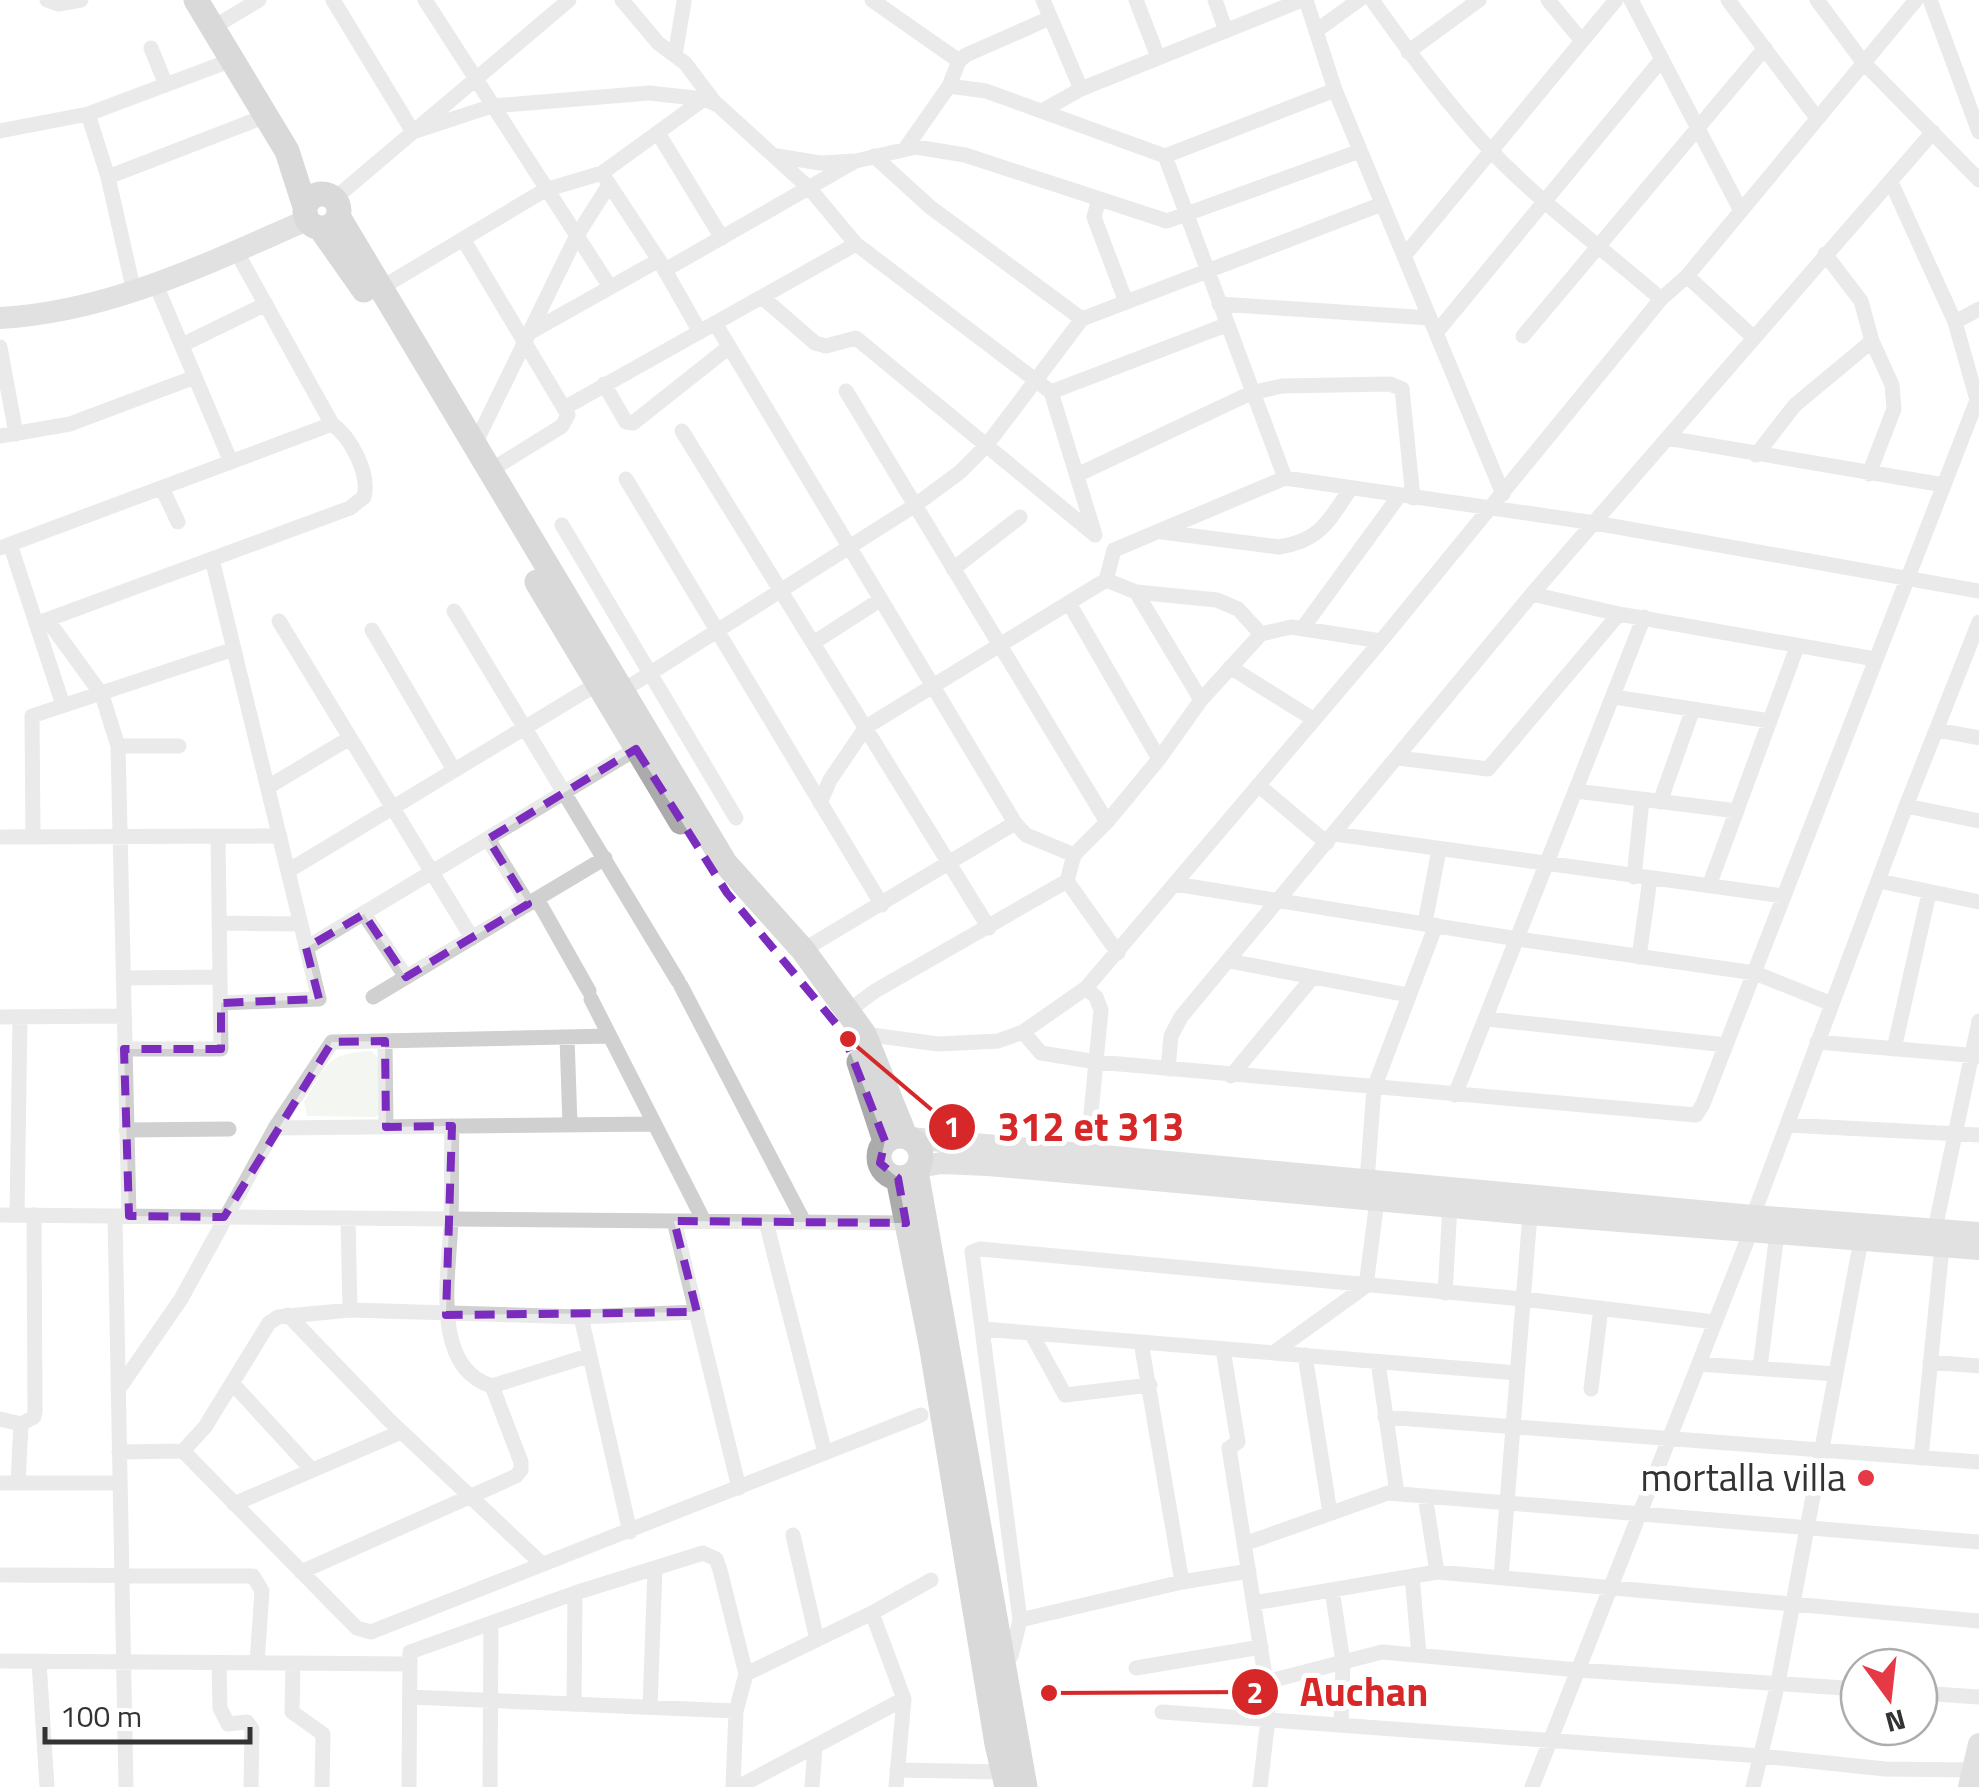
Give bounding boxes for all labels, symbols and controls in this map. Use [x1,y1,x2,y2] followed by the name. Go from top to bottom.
[927,1092,1204,1162] callout: 312 et 313
[998,1096,1184,1157] text: 312 et 313
[944,1103,960,1149] text: 1
[1640,1448,1846,1506] place label: mortalla villa
[1855,1467,1877,1489] marker: mortalla villa
[1839,1647,1939,1747] north arrow
[1230,1657,1449,1727] callout: Auchan
[1300,1661,1428,1722] text: Auchan
[1247,1669,1263,1715] text: 2
[45,1682,250,1744] scale bar
[60,1693,142,1739] text: 100 m
[1881,1698,1911,1745] text: N

